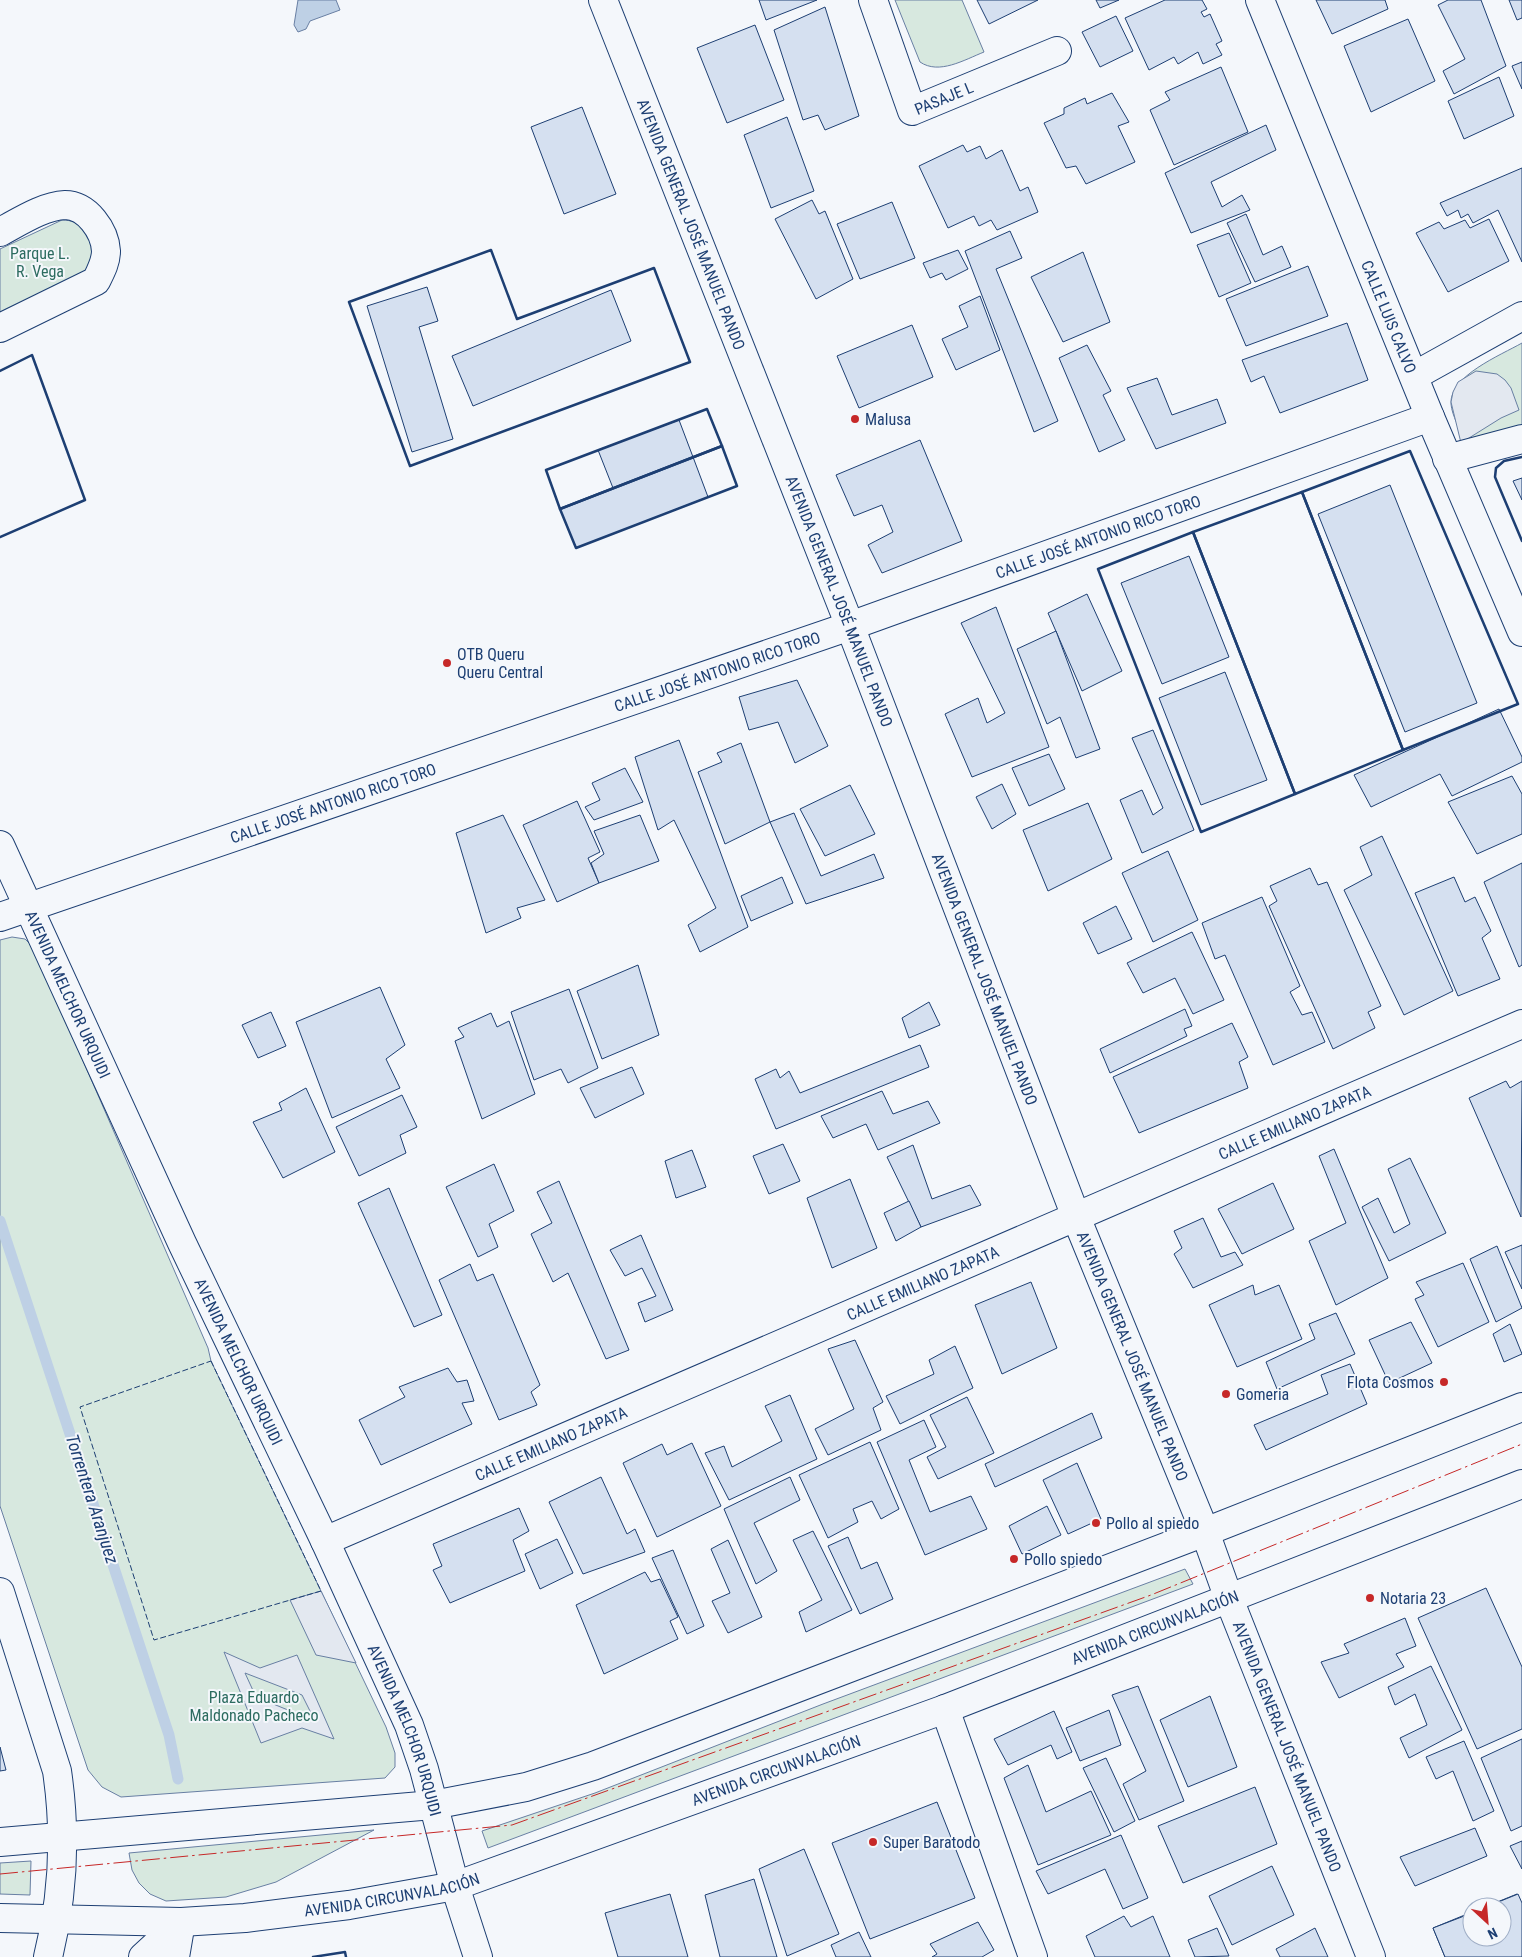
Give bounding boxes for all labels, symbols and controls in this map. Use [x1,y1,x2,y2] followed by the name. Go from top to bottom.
[912,78,976,119] street label: PASAJE L
[633,96,749,353] street label: AVENIDA GENERAL JOSÉ MANUEL PANDO
[10,244,70,281] park label: Parque L. R. Vega
[1357,258,1420,376] street label: CALLE LUIS CALVO
[865,410,911,429] place label: Malusa
[849,413,861,425] marker: Malusa
[782,473,897,730] street label: AVENIDA GENERAL JOSÉ MANUEL PANDO
[993,491,1203,583] street label: CALLE JOSÉ ANTONIO RICO TORO
[612,628,823,716] street label: CALLE JOSÉ ANTONIO RICO TORO
[457,645,543,682] place label: OTB Queru Queru Central
[441,657,453,669] marker: OTB Queru Queru Central
[228,759,439,848] street label: CALLE JOSÉ ANTONIO RICO TORO
[928,851,1041,1108] street label: AVENIDA GENERAL JOSÉ MANUEL PANDO
[21,907,114,1081] street label: AVENIDA MELCHOR URQUIDI
[1216,1081,1374,1164] street label: CALLE EMILIANO ZAPATA
[1073,1229,1192,1484] street label: AVENIDA GENERAL JOSÉ MANUEL PANDO
[844,1242,1002,1325] street label: CALLE EMILIANO ZAPATA
[190,1275,286,1448] street label: AVENIDA MELCHOR URQUIDI
[1347,1373,1434,1392] place label: Flota Cosmos
[1438,1376,1450,1388] marker: Flota Cosmos
[1236,1385,1289,1404] place label: Gomeria
[1220,1388,1232,1400] marker: Gomeria
[472,1403,630,1485] street label: CALLE EMILIANO ZAPATA
[62,1431,123,1567] water label: Torrentera Aranjuez
[1106,1514,1199,1533] place label: Pollo al spiedo
[1090,1517,1102,1529] marker: Pollo al spiedo
[1024,1550,1102,1569] place label: Pollo spiedo
[1008,1553,1020,1565] marker: Pollo spiedo
[1069,1586,1241,1669] street label: AVENIDA CIRCUNVALACIÓN
[1380,1589,1446,1608] place label: Notaria 23
[1364,1592,1376,1604] marker: Notaria 23
[1229,1619,1345,1875] street label: AVENIDA GENERAL JOSÉ MANUEL PANDO
[363,1642,445,1818] street label: AVENIDA MELCHOR URQUIDI
[190,1688,318,1725] park label: Plaza Eduardo Maldonado Pacheco
[689,1731,863,1810] street label: AVENIDA CIRCUNVALACIÓN
[883,1833,980,1852] place label: Super Baratodo
[867,1836,879,1848] marker: Super Baratodo
[303,1869,482,1921] street label: AVENIDA CIRCUNVALACIÓN
[1462,1897,1512,1947] north arrow
[1485,1925,1500,1943] text: N

